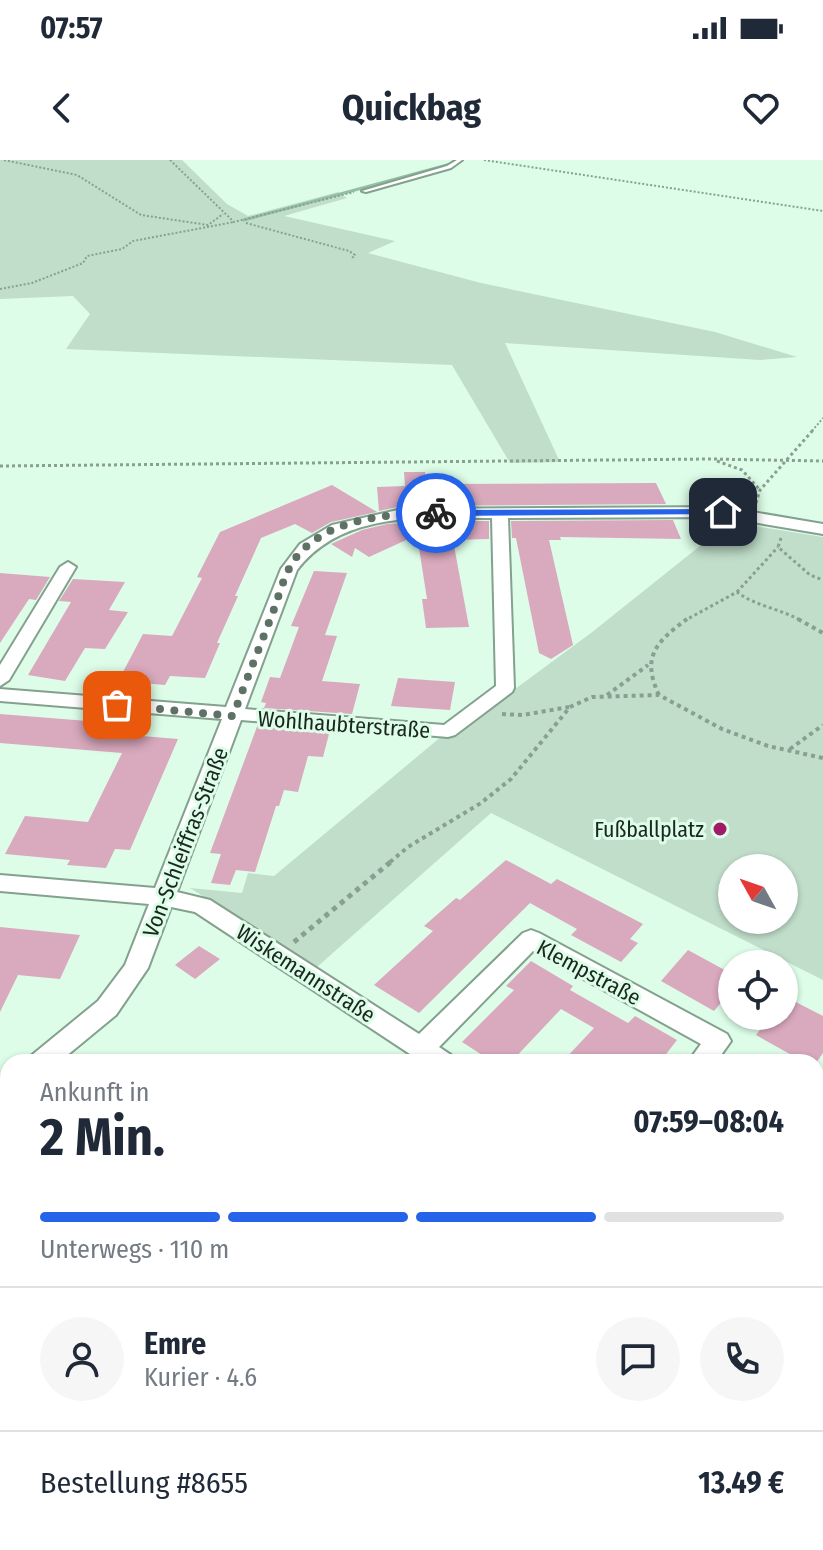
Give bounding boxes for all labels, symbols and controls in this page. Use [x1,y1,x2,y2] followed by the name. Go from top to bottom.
[40,10,103,46] text: 07:57
[40,86,84,130] icon: back
[342,86,481,130] text: Quickbag
[739,86,783,130] icon: heart
[396,473,476,553] courier
[689,478,757,546] pin
[701,490,745,534] icon: home
[414,491,458,535] icon: bike
[83,671,151,739] pin
[95,683,139,727] icon: bag
[257,705,431,744] street label: Wohlhaubterstraße
[137,743,234,941] street label: Von-Schleiffras-Straße
[594,816,704,843] place label: Fußballplatz
[711,820,729,838] marker: Fußballplatz
[718,854,798,934] north arrow
[718,854,798,1030] map controls
[231,918,380,1028] street label: Wiskemannstraße
[532,934,645,1011] street label: Klempstraße
[718,950,798,1030] button: locate
[40,1077,149,1108] text: Ankunft in
[633,1104,784,1140] text: 07:59–08:04
[40,1106,165,1169] text: 2 Min.
[40,1234,229,1265] text: Unterwegs · 110 m
[40,1317,124,1401] button: person
[596,1317,680,1401] button: chat
[700,1317,784,1401] button: phone
[144,1326,206,1362] text: Emre
[144,1362,257,1393] text: Kurier · 4.6
[40,1465,248,1501] text: Bestellung #8655
[698,1465,784,1501] text: 13.49 €

